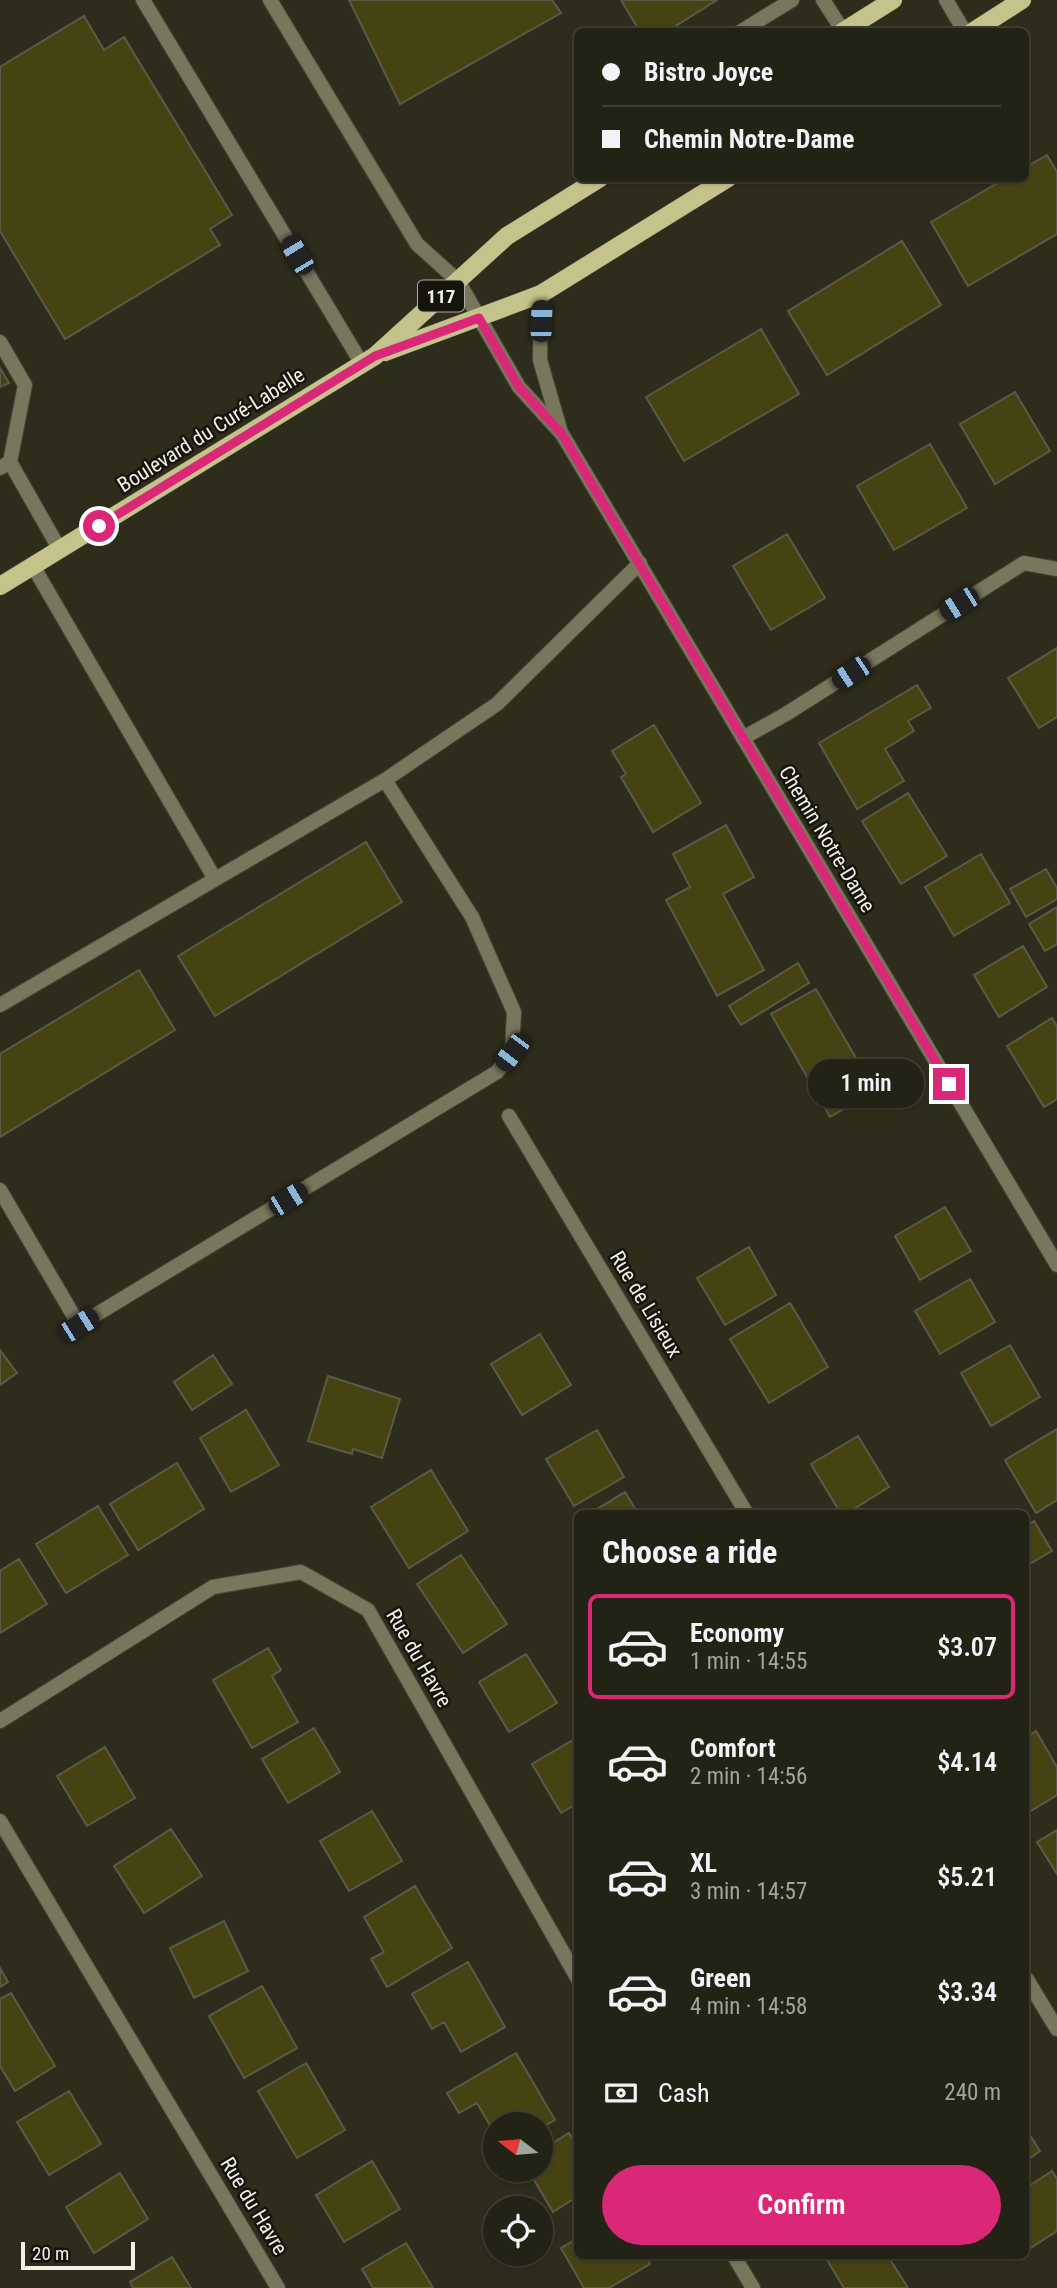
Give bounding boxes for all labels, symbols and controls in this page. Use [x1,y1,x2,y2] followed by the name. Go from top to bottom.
[644,57,773,87] text: Bistro Joyce
[644,124,854,154] text: Chemin Notre-Dame
[278,232,317,278] car
[418,280,464,312] road number: 117
[530,300,553,342] car
[113,363,309,497] street label: Boulevard du Curé-Labelle
[83,510,115,542] route start
[936,584,983,624] car
[828,653,875,693] car
[774,762,880,917] street label: Chemin Notre-Dame
[491,1029,534,1075] car
[809,1060,925,1108] callout: 1 min
[933,1068,965,1100] route end
[841,1070,891,1097] text: 1 min
[265,1179,312,1219] car
[605,1247,687,1361] street label: Rue de Lisieux
[56,1305,103,1345] car
[602,1533,777,1571] text: Choose a ride
[381,1605,457,1711] street label: Rue du Havre
[606,1615,669,1678] icon: car
[690,1618,784,1648] text: Economy
[937,1632,997,1662] text: $3.07
[690,1648,807,1675] text: 1 min · 14:55
[606,1730,669,1793] icon: car
[690,1733,776,1763] text: Comfort
[937,1747,997,1777] text: $4.14
[690,1763,807,1790] text: 2 min · 14:56
[606,1845,669,1908] icon: car
[690,1848,717,1878] text: XL
[937,1862,997,1892] text: $5.21
[690,1878,807,1905] text: 3 min · 14:57
[606,1960,669,2023] icon: car
[690,1963,751,1993] text: Green
[937,1977,997,2007] text: $3.34
[690,1993,807,2020] text: 4 min · 14:58
[602,2074,640,2112] icon: cash
[658,2078,710,2108] text: Cash
[944,2079,1001,2106] text: 240 m
[483,2112,553,2182] north arrow
[483,2112,553,2266] map controls
[216,2153,293,2259] street label: Rue du Havre
[602,2165,1001,2245] button: Confirm
[483,2196,553,2266] button: locate
[21,2239,135,2271] scale bar
[32,2242,69,2265] text: 20 m

